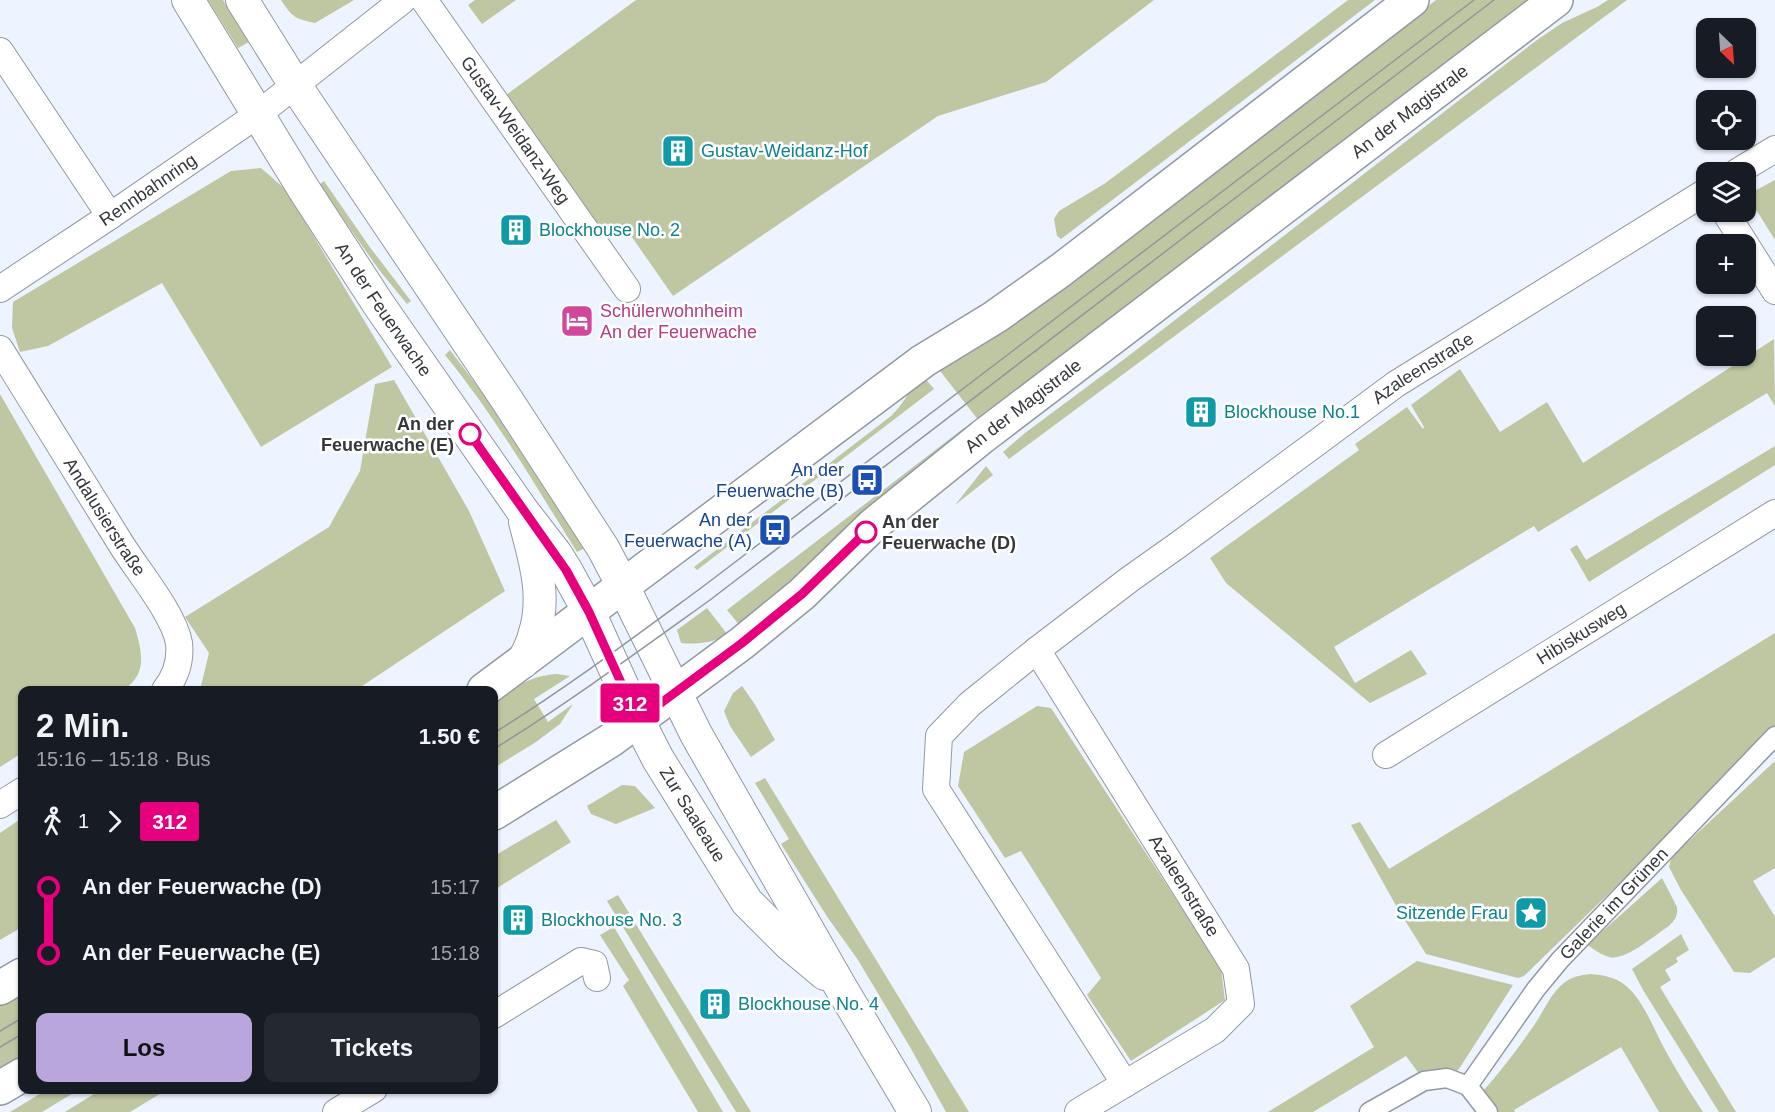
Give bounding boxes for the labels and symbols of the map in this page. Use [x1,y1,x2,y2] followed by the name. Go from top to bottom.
[1696,18,1756,78] north arrow
[457,53,574,208] street label: Gustav-Weidanz-Weg
[1347,61,1472,162] street label: An der Magistrale
[660,133,696,169] building icon: Gustav-Weidanz-Hof
[701,141,869,161] place label: Gustav-Weidanz-Hof
[96,150,200,230] street label: Rennbahnring
[498,212,534,248] building icon: Blockhouse No. 2
[539,220,680,240] place label: Blockhouse No. 2
[331,239,436,380] street label: An der Feuerwache
[600,301,757,342] place label: Schülerwohnheim An der Feuerwache
[559,303,595,339] hotel icon: Schülerwohnheim An der Feuerwache
[1368,328,1477,408] street label: Azaleenstraße
[961,355,1085,457] street label: An der Magistrale
[1183,394,1219,430] building icon: Blockhouse No.1
[1224,402,1360,422] place label: Blockhouse No.1
[321,414,454,455] place label: An der Feuerwache (E)
[459,423,481,445] marker: An der Feuerwache (E)
[60,454,150,580] street label: Andalusierstraße
[716,460,844,501] place label: An der Feuerwache (B)
[849,462,885,498] bus stop icon: An der Feuerwache (B)
[624,510,752,551] place label: An der Feuerwache (A)
[757,512,793,548] bus stop icon: An der Feuerwache (A)
[882,512,1016,553] place label: An der Feuerwache (D)
[855,521,877,543] marker: An der Feuerwache (D)
[1533,598,1629,669] street label: Hibiskusweg
[596,684,664,722] line badge: 312
[655,763,730,866] street label: Zur Saaleaue
[1145,831,1223,940] street label: Azaleenstraße
[1556,844,1672,964] street label: Galerie im Grünen
[1513,895,1549,931] place icon: Sitzende Frau
[500,902,536,938] building icon: Blockhouse No. 3
[1396,903,1508,923] place label: Sitzende Frau
[541,910,682,930] place label: Blockhouse No. 3
[697,986,733,1022] building icon: Blockhouse No. 4
[738,994,879,1014] place label: Blockhouse No. 4

